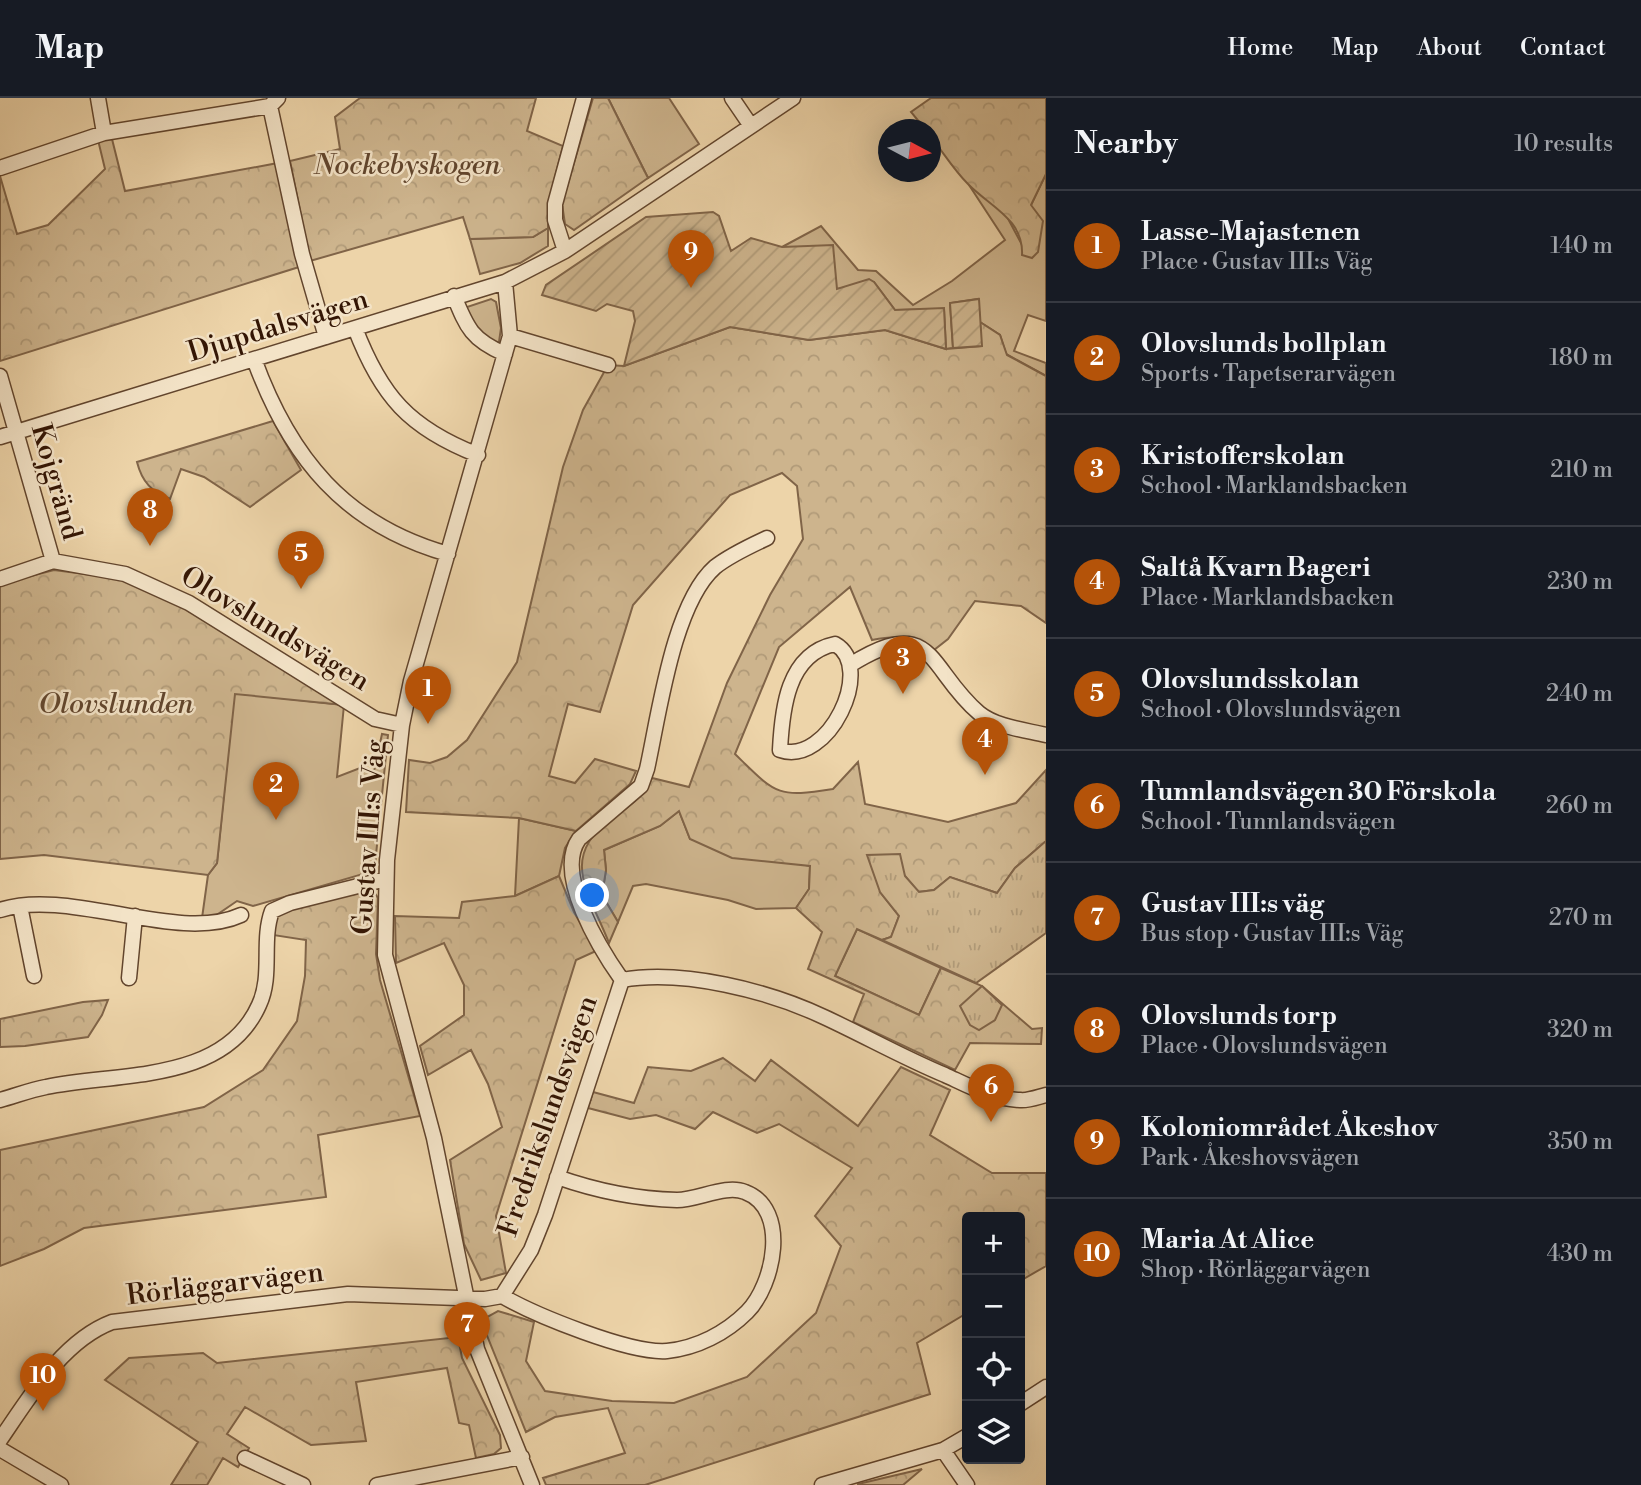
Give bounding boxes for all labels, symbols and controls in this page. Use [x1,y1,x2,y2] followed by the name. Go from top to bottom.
[35,28,104,69] text: Map
[1228,33,1293,63] text: Home
[1331,33,1379,63] text: Map
[1417,33,1482,63] text: About
[1520,33,1606,63] text: Contact
[878,119,941,182] north arrow
[1074,125,1178,163] text: Nearby
[1514,130,1613,158] text: 10 results
[312,148,501,183] park label: Nockebyskogen
[1141,216,1360,248] text: Lasse-Majastenen
[668,230,714,288] pin: 9
[1091,232,1103,260] text: 1
[1550,232,1613,260] text: 140 m
[1141,248,1372,276] text: Place · Gustav III:s Väg
[183,282,373,370] street label: Djupdalsvägen
[1141,328,1386,360] text: Olovslunds bollplan
[1090,344,1104,372] text: 2
[1549,344,1613,372] text: 180 m
[1141,360,1396,388] text: Sports · Tapetserarvägen
[23,420,89,544] street label: Kojgränd
[1141,440,1345,472] text: Kristofferskolan
[1090,456,1104,484] text: 3
[1550,456,1613,484] text: 210 m
[1141,472,1408,500] text: School · Marklandsbacken
[127,488,173,546] pin: 8
[278,531,324,589] pin: 5
[1141,552,1371,584] text: Saltå Kvarn Bageri
[174,559,376,699] street label: Olovslundsvägen
[1089,568,1105,596] text: 4
[1547,568,1613,596] text: 230 m
[1141,584,1394,612] text: Place · Marklandsbacken
[880,636,926,694] pin: 3
[1141,664,1359,696] text: Olovslundsskolan
[405,666,451,724] pin: 1
[1090,680,1104,708] text: 5
[1546,680,1613,708] text: 240 m
[39,687,194,722] park label: Olovslunden
[1141,696,1401,724] text: School · Olovslundsvägen
[962,717,1008,775] pin: 4
[345,738,393,936] street label: Gustav III:s Väg
[253,762,299,820] pin: 2
[1141,776,1496,808] text: Tunnlandsvägen 30 Förskola
[1090,792,1104,820] text: 6
[1546,792,1613,820] text: 260 m
[1141,808,1396,836] text: School · Tunnlandsvägen
[575,878,609,912] your location
[1141,888,1324,920] text: Gustav III:s väg
[1090,904,1104,932] text: 7
[1549,904,1613,932] text: 270 m
[1141,920,1403,948] text: Bus stop · Gustav III:s Väg
[490,991,606,1241] street label: Fredrikslundsvägen
[1141,1000,1337,1032] text: Olovslunds torp
[1090,1016,1104,1044] text: 8
[1547,1016,1613,1044] text: 320 m
[1141,1032,1388,1060] text: Place · Olovslundsvägen
[968,1064,1014,1122] pin: 6
[1141,1112,1438,1144] text: Koloniområdet Åkeshov
[1090,1128,1104,1156] text: 9
[1547,1128,1613,1156] text: 350 m
[1141,1144,1360,1172] text: Park · Åkeshovsvägen
[962,1212,1025,1464] map controls
[962,1212,1025,1275] button: +
[1141,1224,1314,1256] text: Maria At Alice
[1083,1240,1111,1268] text: 10
[1546,1240,1613,1268] text: 430 m
[124,1255,326,1313] street label: Rörläggarvägen
[1141,1256,1370,1284] text: Shop · Rörläggarvägen
[962,1275,1025,1338] button: −
[444,1302,490,1360] pin: 7
[962,1338,1025,1401] button: locate
[20,1353,66,1411] pin: 10
[962,1401,1025,1464] button: layers

